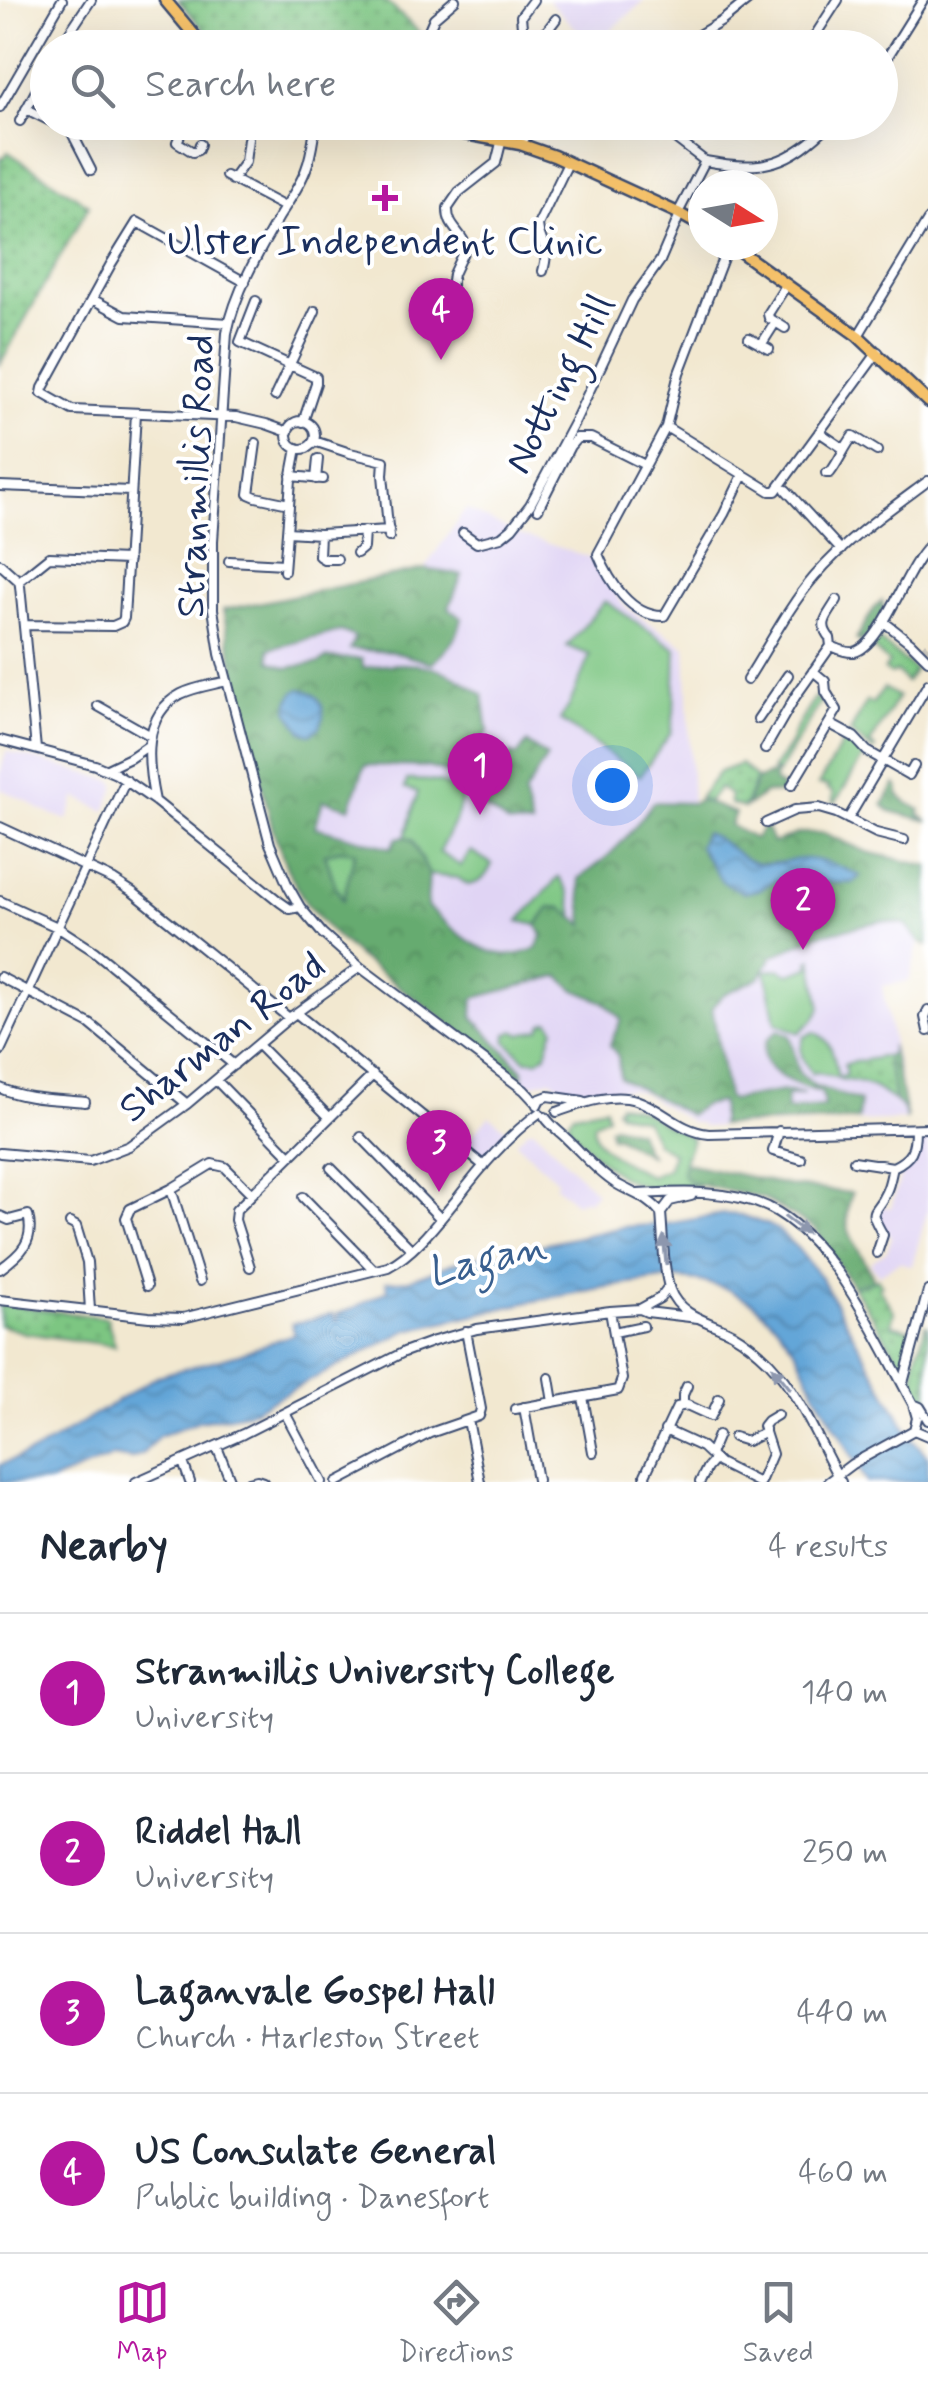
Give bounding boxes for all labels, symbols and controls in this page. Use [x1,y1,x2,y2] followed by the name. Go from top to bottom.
[30,30,898,140] search box
[65,58,120,113] icon: search
[145,61,336,110] text: Search here
[688,170,778,260] north arrow
[372,185,398,211] marker: Ulster Independent Clinic
[167,217,603,269] place label: Ulster Independent Clinic
[408,278,474,360] pin: 4
[493,286,632,485] street label: Notting Hill
[166,333,228,619] street label: Stranmillis Road
[448,732,512,815] pin: 1
[587,760,638,811] your location
[770,868,836,950] pin: 2
[109,941,337,1135] street label: Sharman Road
[406,1110,472,1192] pin: 3
[783,1215,809,1235] one-way arrow
[422,1219,553,1306] water label: Lagan
[657,1234,673,1266] one-way arrow
[771,1365,792,1390] one-way arrow
[40,1520,168,1575] text: Nearby
[768,1526,888,1568] text: 4 results
[135,1648,614,1697] text: Stranmillis University College
[65,1672,80,1714] text: 1
[801,1672,888,1714] text: 140 m
[135,1697,274,1739] text: University
[135,1808,302,1857] text: Riddel Hall
[65,1832,80,1874] text: 2
[802,1832,888,1874] text: 250 m
[135,1857,274,1899] text: University
[135,1968,494,2017] text: Laganvale Gospel Hall
[65,1992,80,2034] text: 3
[797,1992,888,2034] text: 440 m
[135,2017,480,2059] text: Church · Harleston Street
[135,2128,496,2177] text: US Consulate General
[63,2152,82,2194] text: 4
[798,2152,888,2194] text: 460 m
[135,2177,490,2219] text: Public building · Danesfort
[115,2275,170,2372] tab: Map
[399,2275,514,2372] tab: Directions
[743,2275,813,2372] tab: Saved

